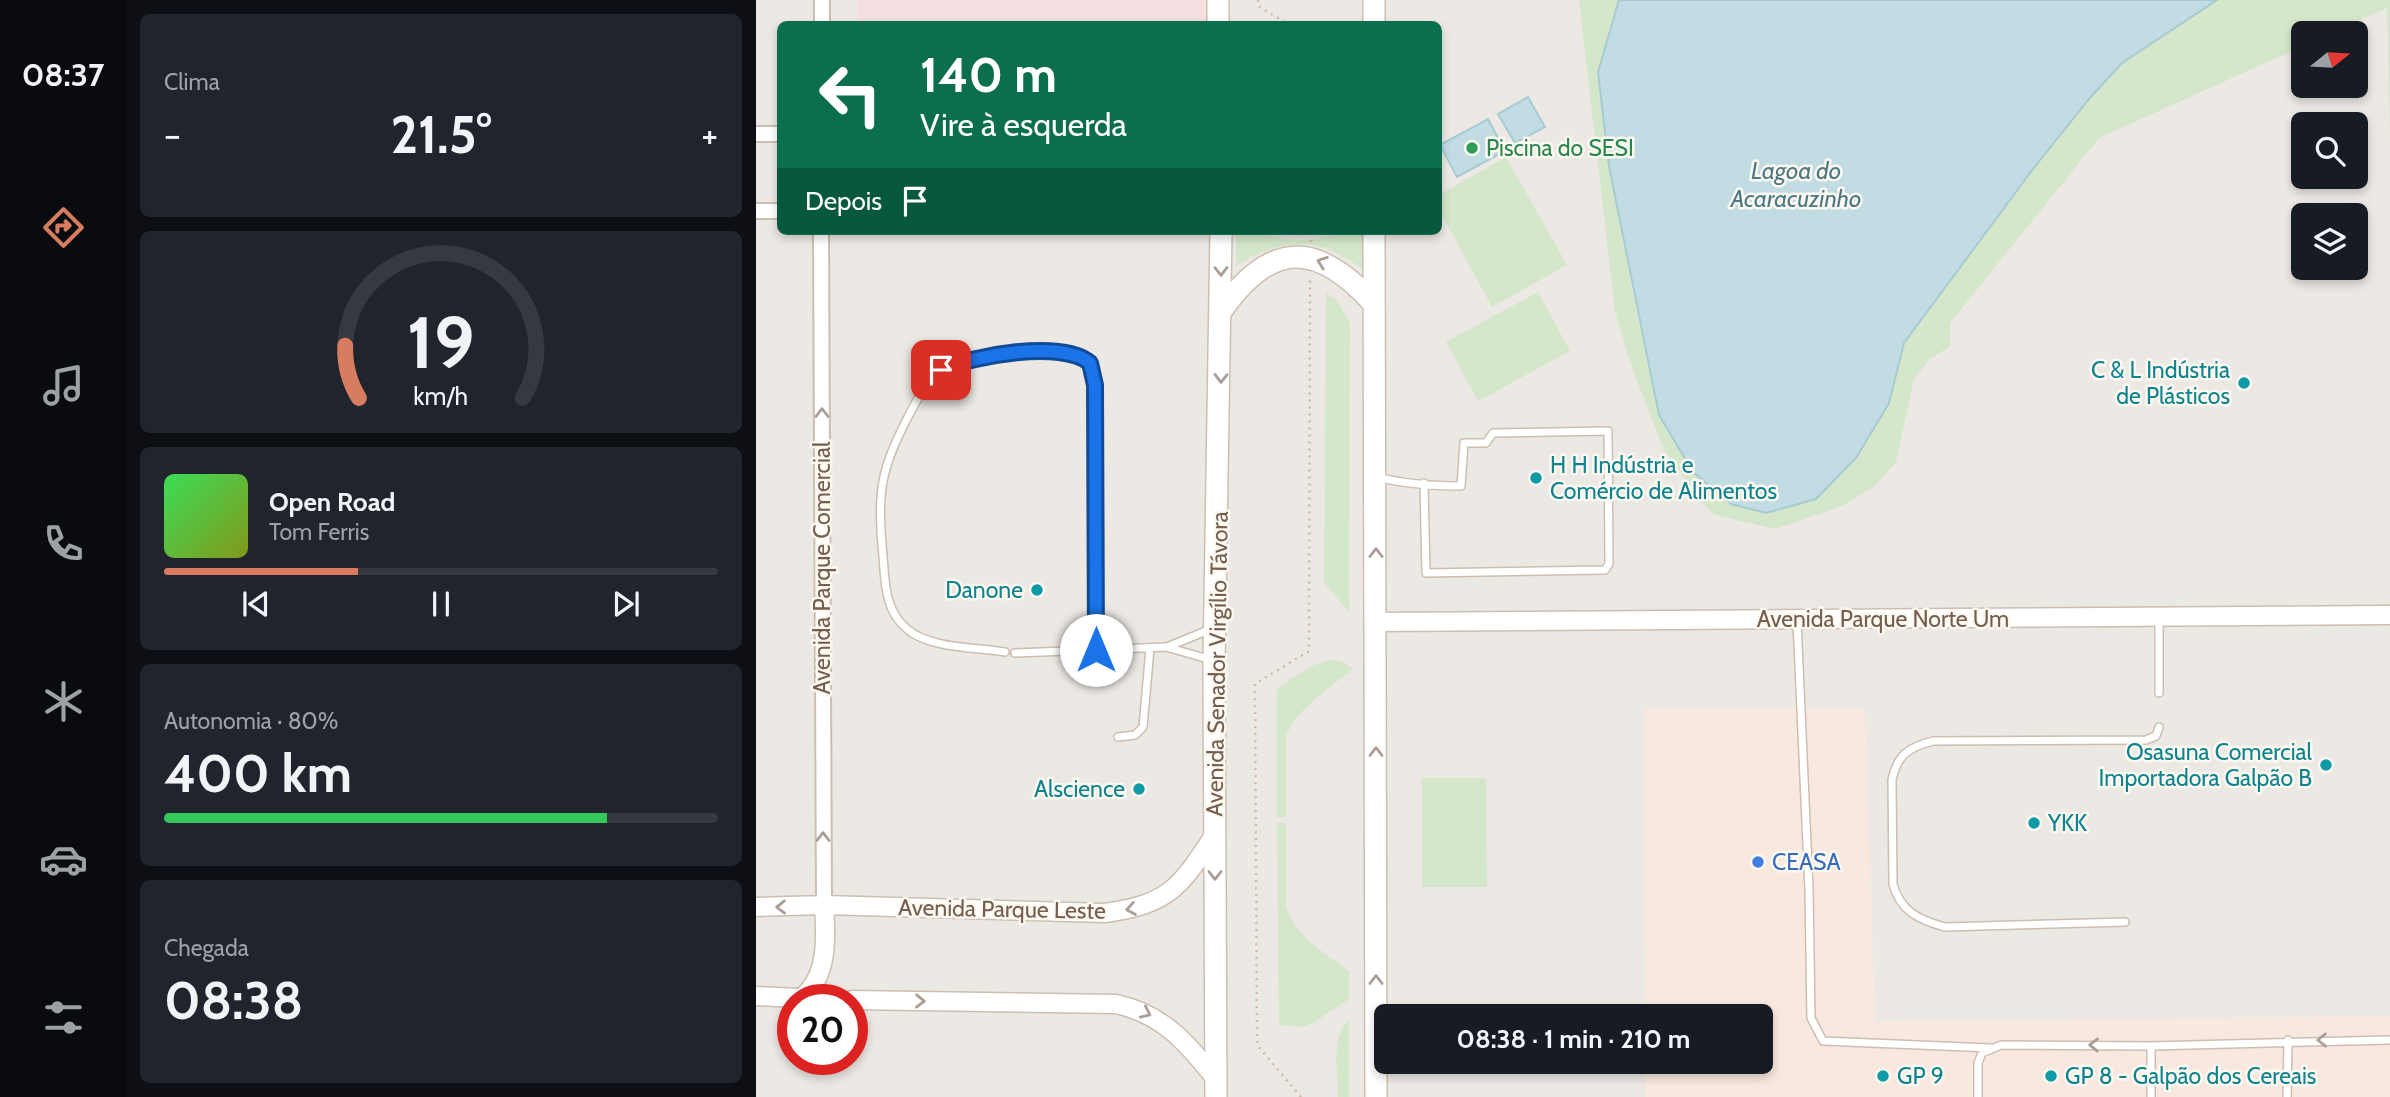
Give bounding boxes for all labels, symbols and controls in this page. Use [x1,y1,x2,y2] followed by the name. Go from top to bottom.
[2291,21,2368,98] north arrow
[2291,21,2368,280] map controls
[920,45,1057,104] text: 140 m
[805,49,896,140] icon: left
[22,55,104,94] text: 08:37
[164,68,220,96] text: Clima
[390,103,492,166] text: 21.5°
[920,105,1127,144] text: Vire à esquerda
[164,111,181,158] text: −
[701,111,718,158] text: +
[2291,112,2368,189] button: search
[1486,134,1634,162] place label: Piscina do SESI
[1464,140,1480,156] marker: Piscina do SESI
[1730,156,1861,213] water label: Lagoa do Acaracuzinho
[896,182,934,220] icon: arrive
[805,185,882,217] text: Depois
[39,203,88,252] icon: directions
[2291,203,2368,280] button: layers
[1316,256,1329,270] one-way arrow
[1214,265,1229,276] one-way arrow
[407,298,475,386] text: 19
[911,340,971,400] pin
[922,351,960,389] icon: arrive
[2091,356,2230,410] place label: C & L Indústria de Plásticos
[39,361,88,410] icon: music
[1213,373,1228,384] one-way arrow
[2236,375,2252,391] marker: C & L Indústria de Plásticos
[414,381,468,411] text: km/h
[814,408,830,418] one-way arrow
[808,441,836,694] street label: Avenida Parque Comercial
[1550,451,1777,505] place label: H H Indústria e Comércio de Alimentos
[1528,470,1544,486] marker: H H Indústria e Comércio de Alimentos
[269,486,395,518] text: Open Road
[1200,511,1234,817] street label: Avenida Senador Virgílio Távora
[269,518,369,546] text: Tom Ferris
[39,519,88,568] icon: phone
[1368,548,1384,558] one-way arrow
[945,576,1023,604] place label: Danone
[1029,582,1045,598] marker: Danone
[237,585,275,623] icon: previous
[422,585,460,623] icon: pause
[607,585,645,623] icon: next
[1757,605,2009,633] street label: Avenida Parque Norte Um
[1059,613,1133,687] position arrow
[39,677,88,726] icon: climate
[164,707,338,735] text: Autonomia · 80%
[2099,738,2313,792] place label: Osasuna Comercial Importadora Galpão B
[164,742,352,805] text: 400 km
[1368,747,1384,757] one-way arrow
[2318,757,2334,773] marker: Osasuna Comercial Importadora Galpão B
[1034,775,1125,803] place label: Alscience
[1131,781,1147,797] marker: Alscience
[2047,809,2087,837] place label: YKK
[2026,815,2042,831] marker: YKK
[815,831,831,842] one-way arrow
[39,835,88,884] icon: car
[1772,848,1841,876] place label: CEASA
[1750,854,1766,870] marker: CEASA
[1207,871,1223,881] one-way arrow
[898,893,1106,925] street label: Avenida Parque Leste
[776,899,787,914] one-way arrow
[1125,901,1137,916] one-way arrow
[164,934,249,962] text: Chegada
[164,969,303,1032] text: 08:38
[1368,974,1384,985] one-way arrow
[777,984,868,1075] speed limit sign: 20
[39,993,88,1042] icon: filters
[916,993,926,1009] one-way arrow
[1139,1005,1151,1019] one-way arrow
[1457,1023,1690,1055] text: 08:38 · 1 min · 210 m
[2316,1032,2327,1048] one-way arrow
[2089,1037,2100,1052] one-way arrow
[1897,1062,1944,1090] place label: GP 9
[2065,1062,2316,1090] place label: GP 8 - Galpão dos Cereais
[1875,1068,1891,1084] marker: GP 9
[2043,1068,2059,1084] marker: GP 8 - Galpão dos Cereais

